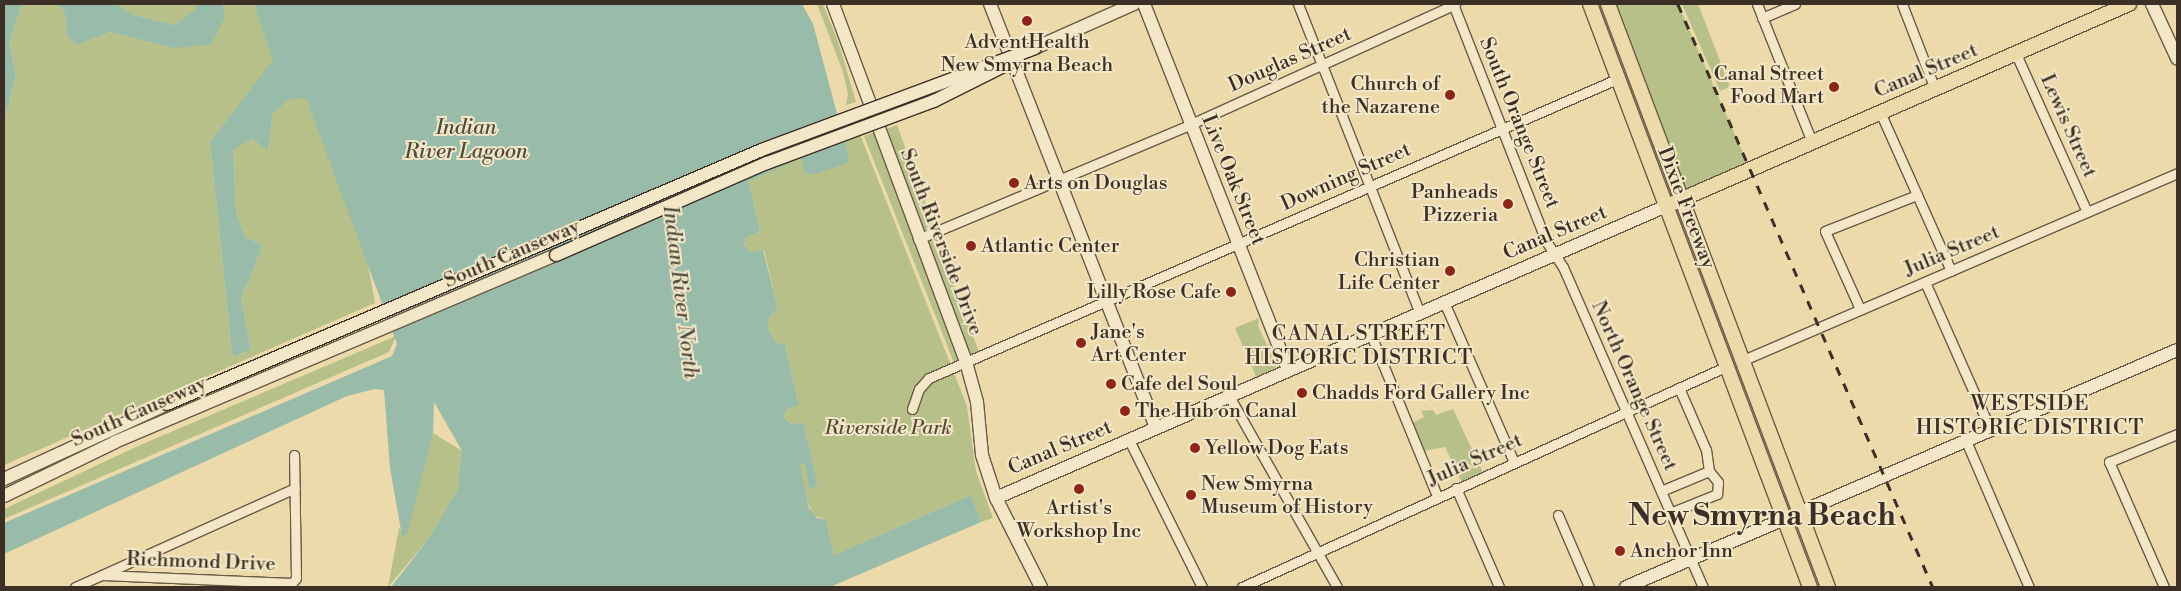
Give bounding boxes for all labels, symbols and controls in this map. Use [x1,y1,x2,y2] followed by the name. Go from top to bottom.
[1020,14,1034,28] marker: AdventHealth New Smyrna Beach
[1225,22,1355,98] street label: Douglas Street
[941,30,1113,77] place label: AdventHealth New Smyrna Beach
[1474,34,1564,212] street label: South Orange Street
[1871,38,1981,104] street label: Canal Street
[1714,63,1824,110] place label: Canal Street Food Mart
[2034,70,2102,182] street label: Lewis Street
[1322,72,1440,119] place label: Church of the Nazarene
[1828,81,1840,93] marker: Canal Street Food Mart
[1444,89,1456,101] marker: Church of the Nazarene
[1196,111,1270,249] street label: Live Oak Street
[404,115,528,165] water label: Indian River Lagoon
[1277,138,1415,216] street label: Downing Street
[1652,144,1720,272] street label: Dixie Freeway
[894,145,988,339] street label: South Riverside Drive
[1024,171,1167,195] place label: Arts on Douglas
[1008,177,1020,189] marker: Arts on Douglas
[1411,180,1498,227] place label: Panheads Pizzeria
[1502,198,1514,210] marker: Panheads Pizzeria
[1500,200,1610,266] street label: Canal Street
[657,204,703,380] water label: Indian River North
[441,215,583,293] street label: South Causeway
[1901,220,2003,282] street label: Julia Street
[981,234,1119,258] place label: Atlantic Center
[965,240,977,252] marker: Atlantic Center
[1338,248,1440,295] place label: Christian Life Center
[1444,265,1456,277] marker: Christian Life Center
[1087,280,1221,304] place label: Lilly Rose Cafe
[1225,286,1237,298] marker: Lilly Rose Cafe
[1586,297,1682,475] street label: North Orange Street
[1091,320,1187,367] place label: Jane's Art Center
[1243,321,1475,371] district label: CANAL STREET HISTORIC DISTRICT
[1075,337,1087,349] marker: Jane's Art Center
[68,372,210,452] street label: South Causeway
[1121,372,1237,396] place label: Cafe del Soul
[1105,378,1117,390] marker: Cafe del Soul
[1312,381,1530,405] place label: Chadds Ford Gallery Inc
[1296,387,1308,399] marker: Chadds Ford Gallery Inc
[1914,391,2146,441] district label: WESTSIDE HISTORIC DISTRICT
[1135,399,1297,423] place label: The Hub on Canal
[1119,405,1131,417] marker: The Hub on Canal
[1005,415,1115,481] street label: Canal Street
[824,416,952,440] park label: Riverside Park
[1424,428,1526,492] street label: Julia Street
[1205,436,1348,460] place label: Yellow Dog Eats
[1189,442,1201,454] marker: Yellow Dog Eats
[1201,472,1373,519] place label: New Smyrna Museum of History
[1073,483,1085,495] marker: Artist's Workshop Inc
[1185,489,1197,501] marker: New Smyrna Museum of History
[1017,497,1141,544] place label: Artist's Workshop Inc
[1628,498,1896,534] district label: New Smyrna Beach
[1630,539,1733,563] place label: Anchor Inn
[1614,545,1626,557] marker: Anchor Inn
[126,547,276,577] street label: Richmond Drive

